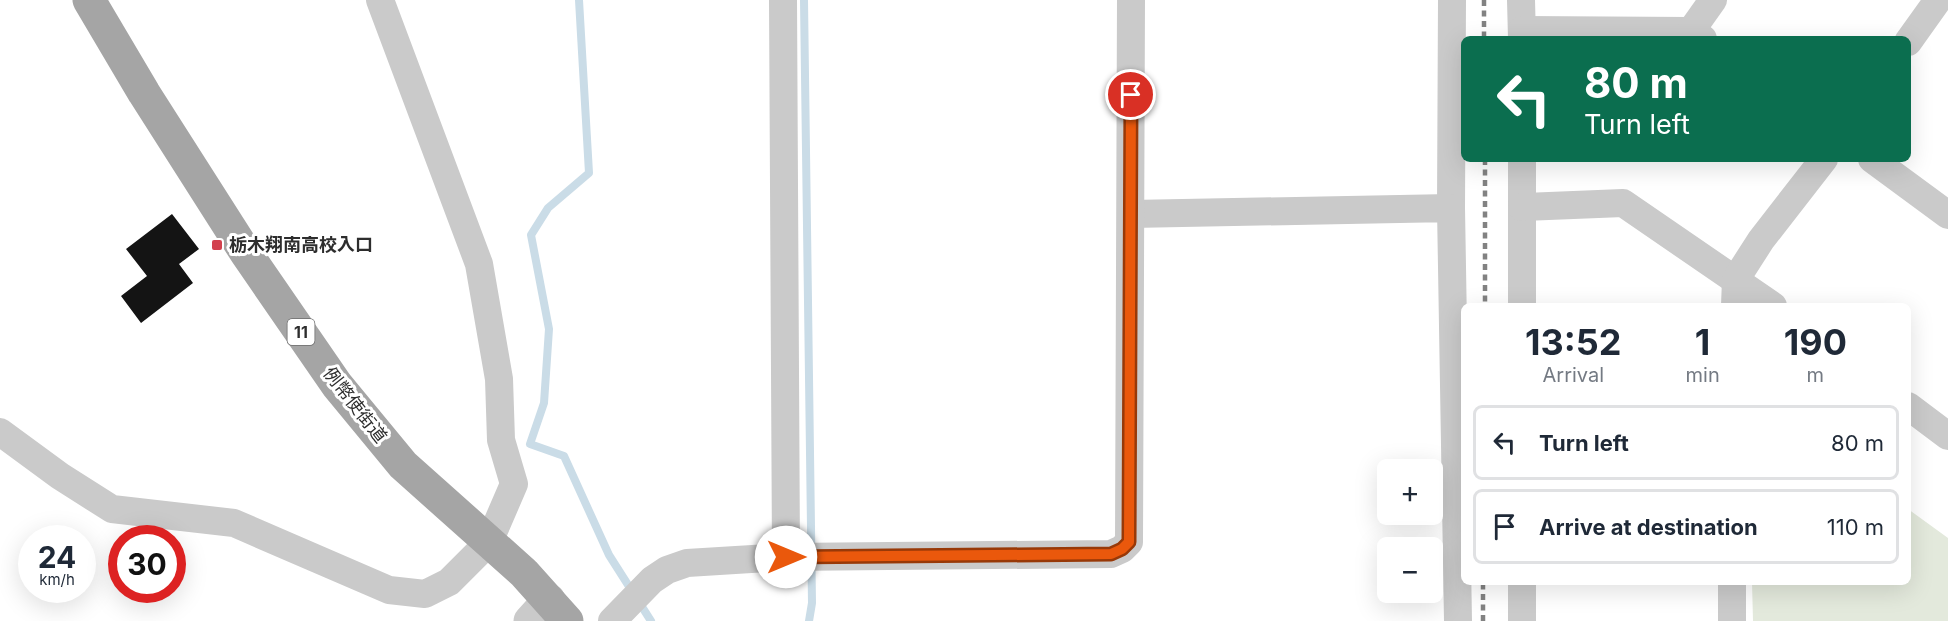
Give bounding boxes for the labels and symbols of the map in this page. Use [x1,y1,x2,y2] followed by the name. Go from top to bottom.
[1105,69,1156,120] pin
[229,234,373,255] place label: 栃木翔南高校入口
[210,238,224,252] marker: 栃木翔南高校入口
[288,319,314,345] road number: 11
[319,363,391,447] street label: 例幣使街道
[108,525,186,603] speed limit sign: 30
[754,525,818,589] position arrow

